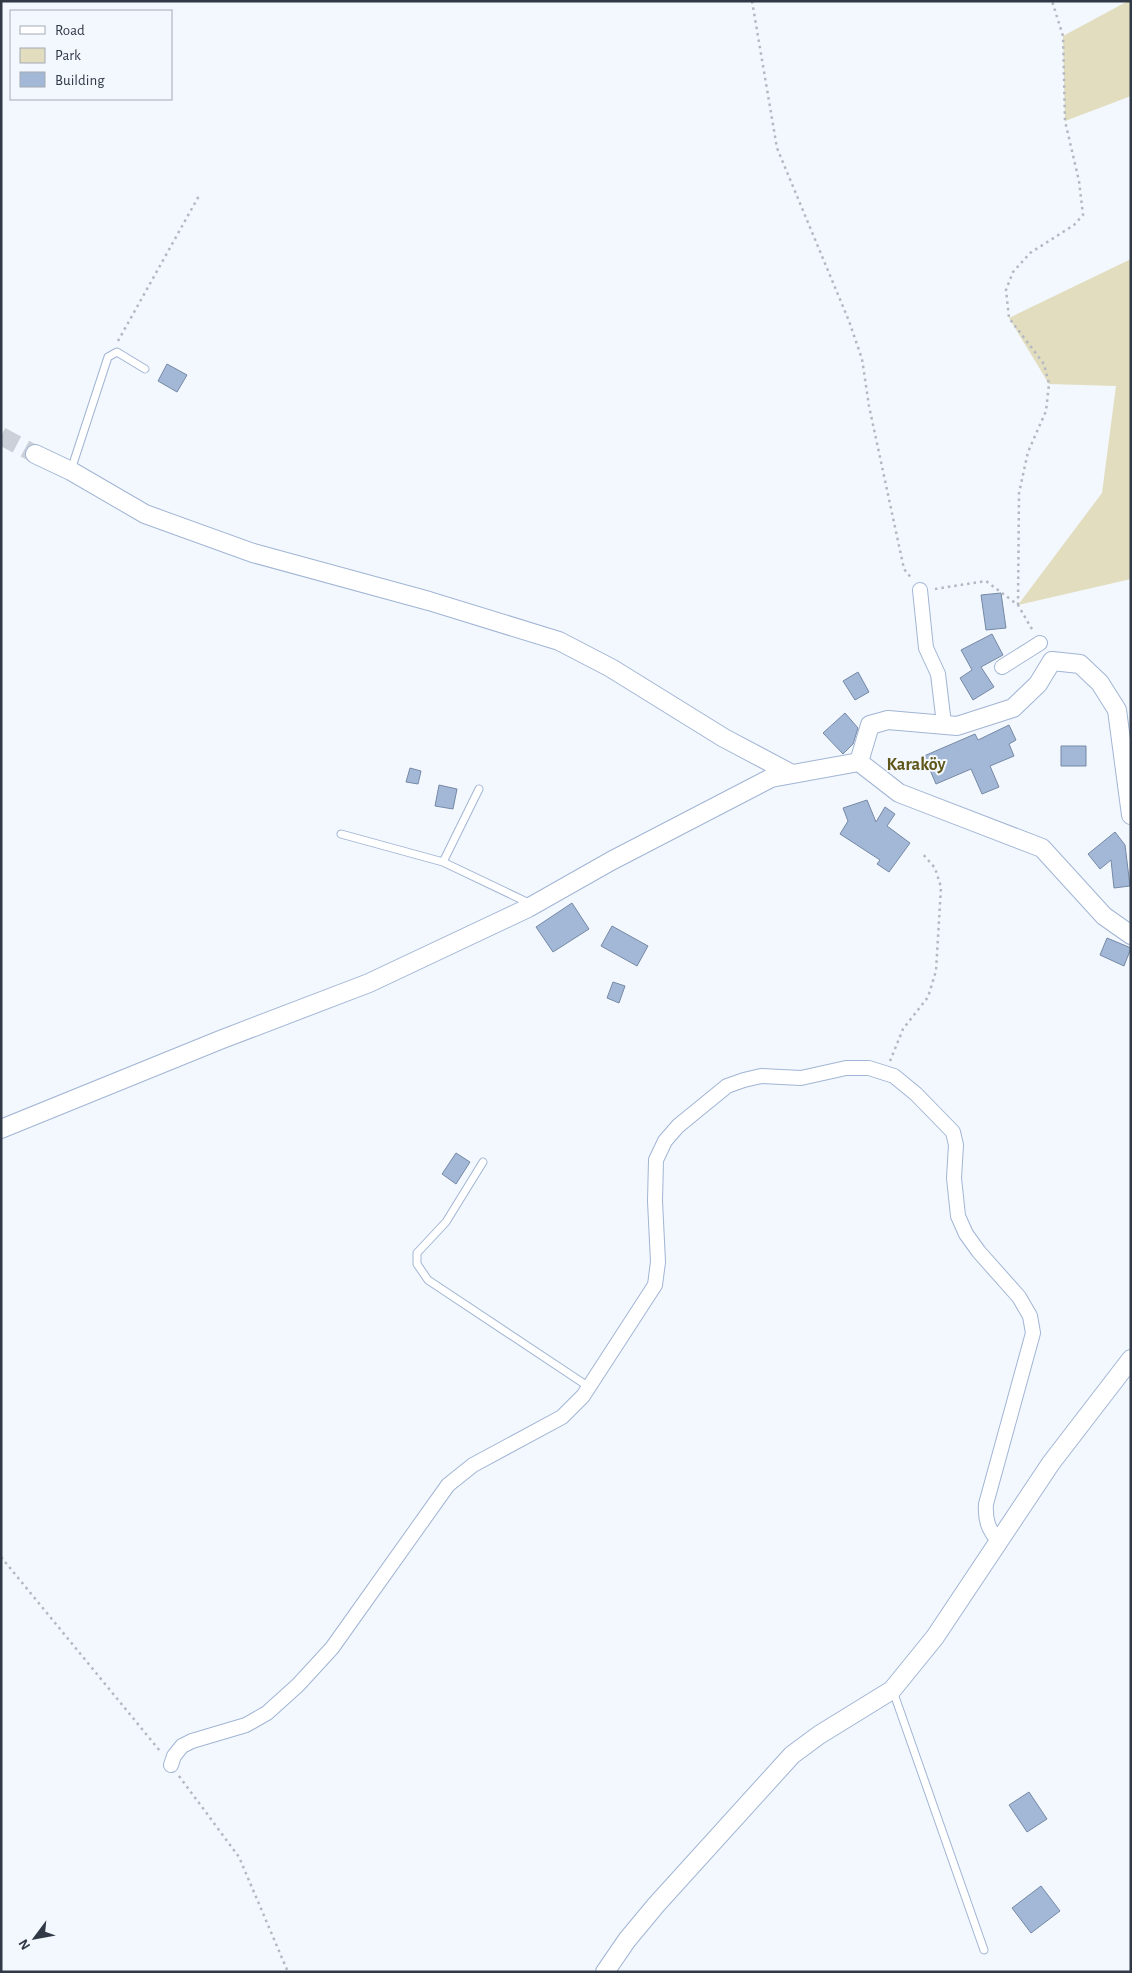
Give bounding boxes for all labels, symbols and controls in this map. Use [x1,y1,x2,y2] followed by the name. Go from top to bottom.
[10,10,172,100] legend
[55,23,85,38] text: Road
[55,48,81,63] text: Park
[55,73,105,88] text: Building
[887,756,946,774] district label: Karaköy
[10,1913,60,1963] north arrow
[16,1937,33,1952] text: N

